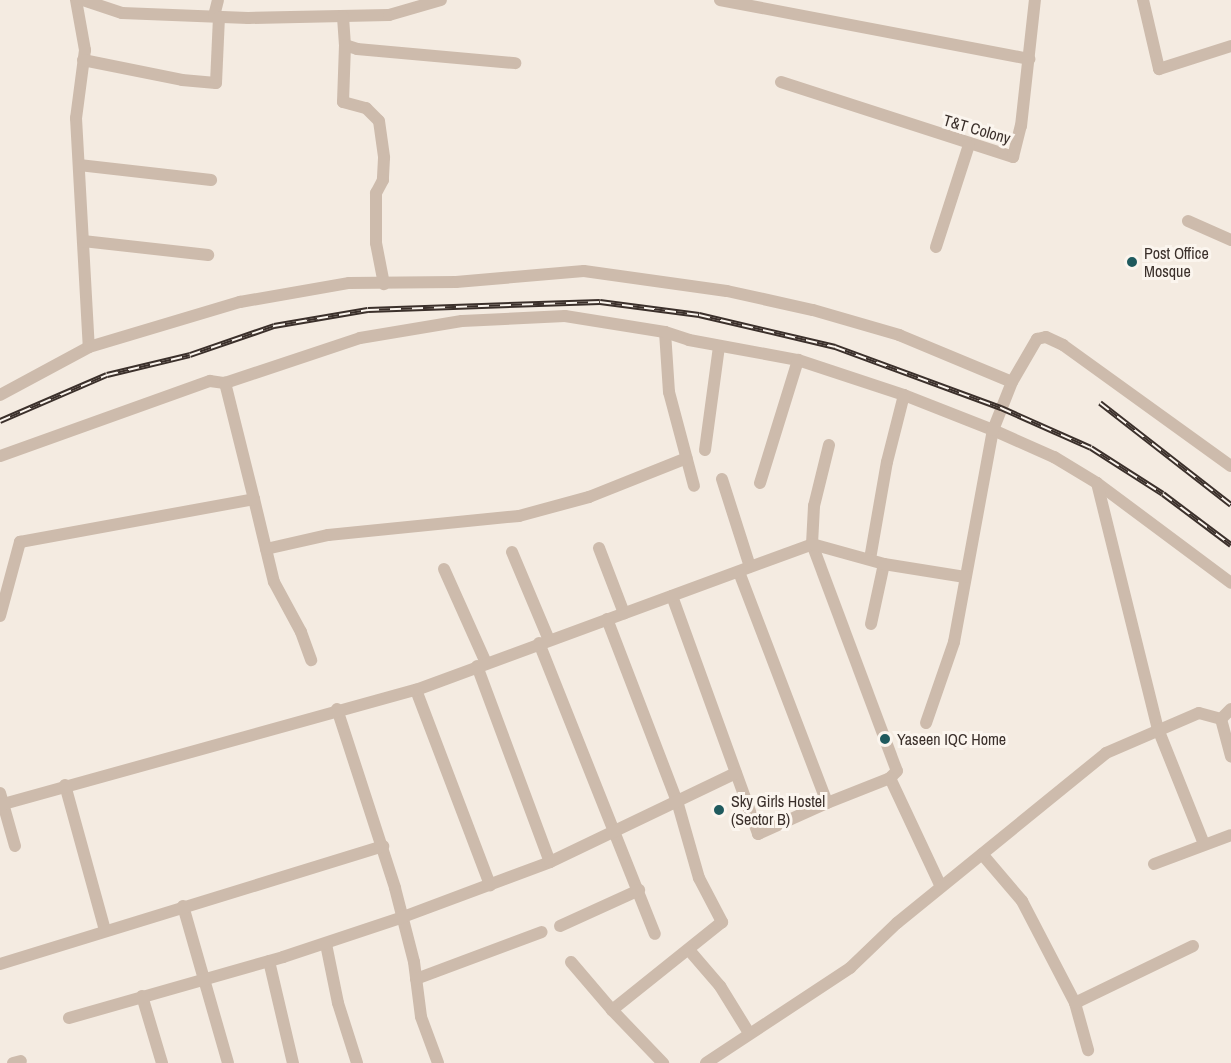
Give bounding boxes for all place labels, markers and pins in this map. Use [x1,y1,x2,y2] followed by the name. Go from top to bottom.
[1144,243,1209,281] place label: Post Office Mosque
[1125,255,1139,269] marker: Post Office Mosque
[897,729,1006,749] place label: Yaseen IQC Home
[878,732,892,746] marker: Yaseen IQC Home
[731,791,825,829] place label: Sky Girls Hostel (Sector B)
[712,803,726,817] marker: Sky Girls Hostel (Sector B)

